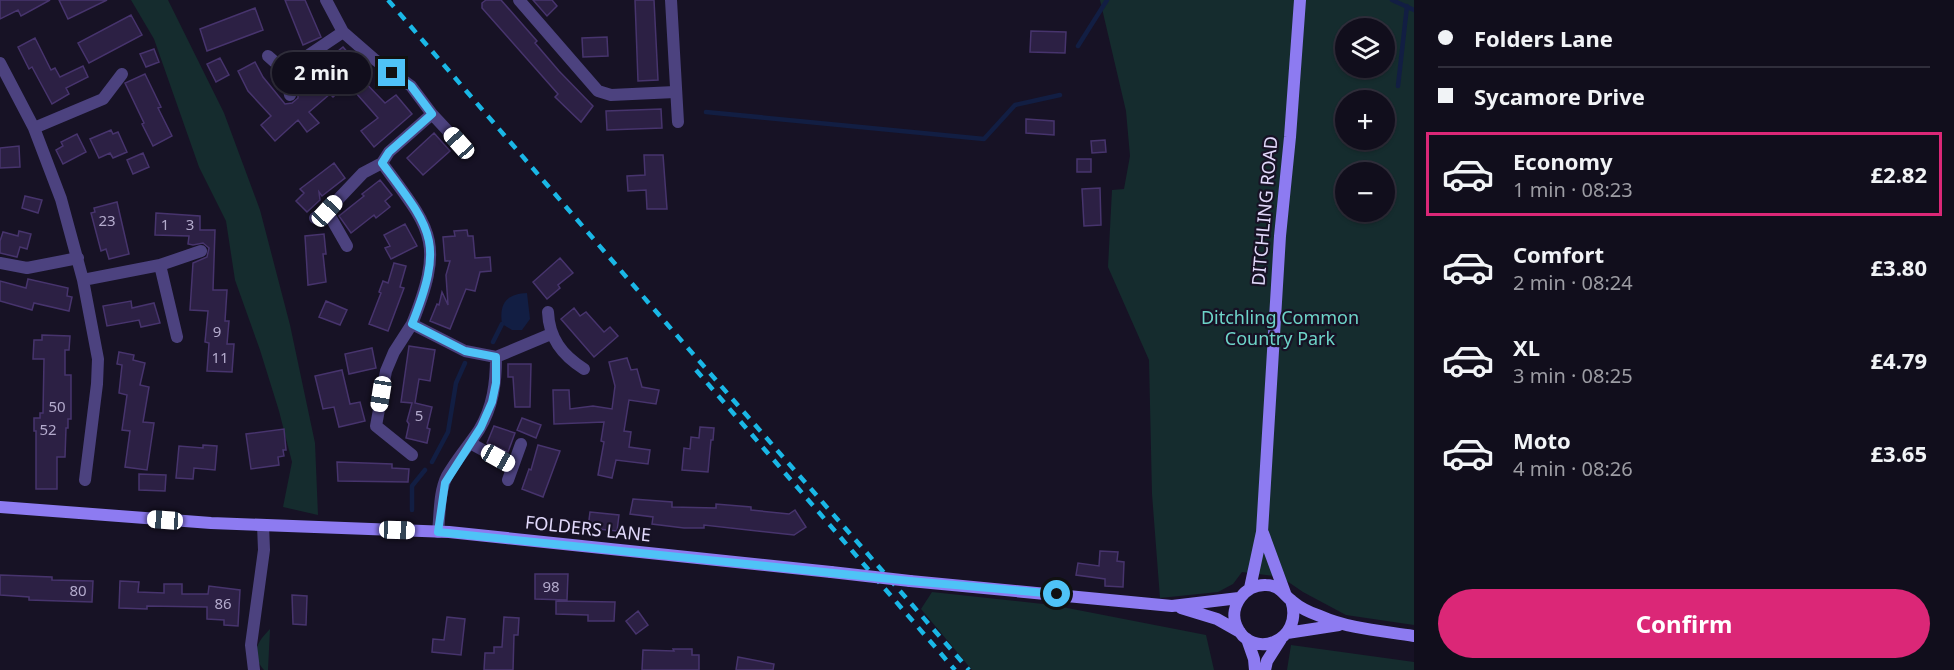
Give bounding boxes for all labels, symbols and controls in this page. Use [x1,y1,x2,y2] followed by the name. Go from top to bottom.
[1335,18,1395,222] map controls
[1335,18,1395,78] button: layers
[1474,23,1613,53] text: Folders Lane
[272,52,371,94] callout: 2 min
[294,59,349,86] text: 2 min
[378,59,405,86] route end
[1474,81,1645,111] text: Sycamore Drive
[1335,90,1395,150] button: +
[440,124,478,162] car
[1246,135,1283,287] street label: DITCHLING ROAD
[1513,146,1612,176] text: Economy
[1441,147,1495,201] icon: car
[1870,159,1927,189] text: £2.82
[1335,162,1395,222] button: −
[1513,176,1633,203] text: 1 min · 08:23
[308,192,346,230] car
[98,210,116,230] house number: 23
[161,214,169,234] house number: 1
[186,214,194,234] house number: 3
[1513,239,1604,269] text: Comfort
[1441,240,1495,294] icon: car
[1870,252,1927,282] text: £3.80
[1513,269,1633,296] text: 2 min · 08:24
[1201,305,1359,350] park label: Ditchling Common Country Park
[213,321,221,341] house number: 9
[1513,332,1540,362] text: XL
[1441,333,1495,387] icon: car
[1870,345,1927,375] text: £4.79
[211,347,229,367] house number: 11
[1513,362,1633,389] text: 3 min · 08:25
[369,375,393,413] car
[48,396,66,416] house number: 50
[415,405,423,425] house number: 5
[39,419,57,439] house number: 52
[1513,425,1571,455] text: Moto
[1441,426,1495,480] icon: car
[1870,438,1927,468] text: £3.65
[478,441,518,475] car
[1513,455,1633,482] text: 4 min · 08:26
[524,509,652,547] street label: FOLDERS LANE
[146,510,184,530] car
[379,520,415,540] car
[542,576,560,596] house number: 98
[69,580,87,600] house number: 80
[1043,580,1070,607] route start
[1438,589,1930,658] button: Confirm
[214,593,232,613] house number: 86

